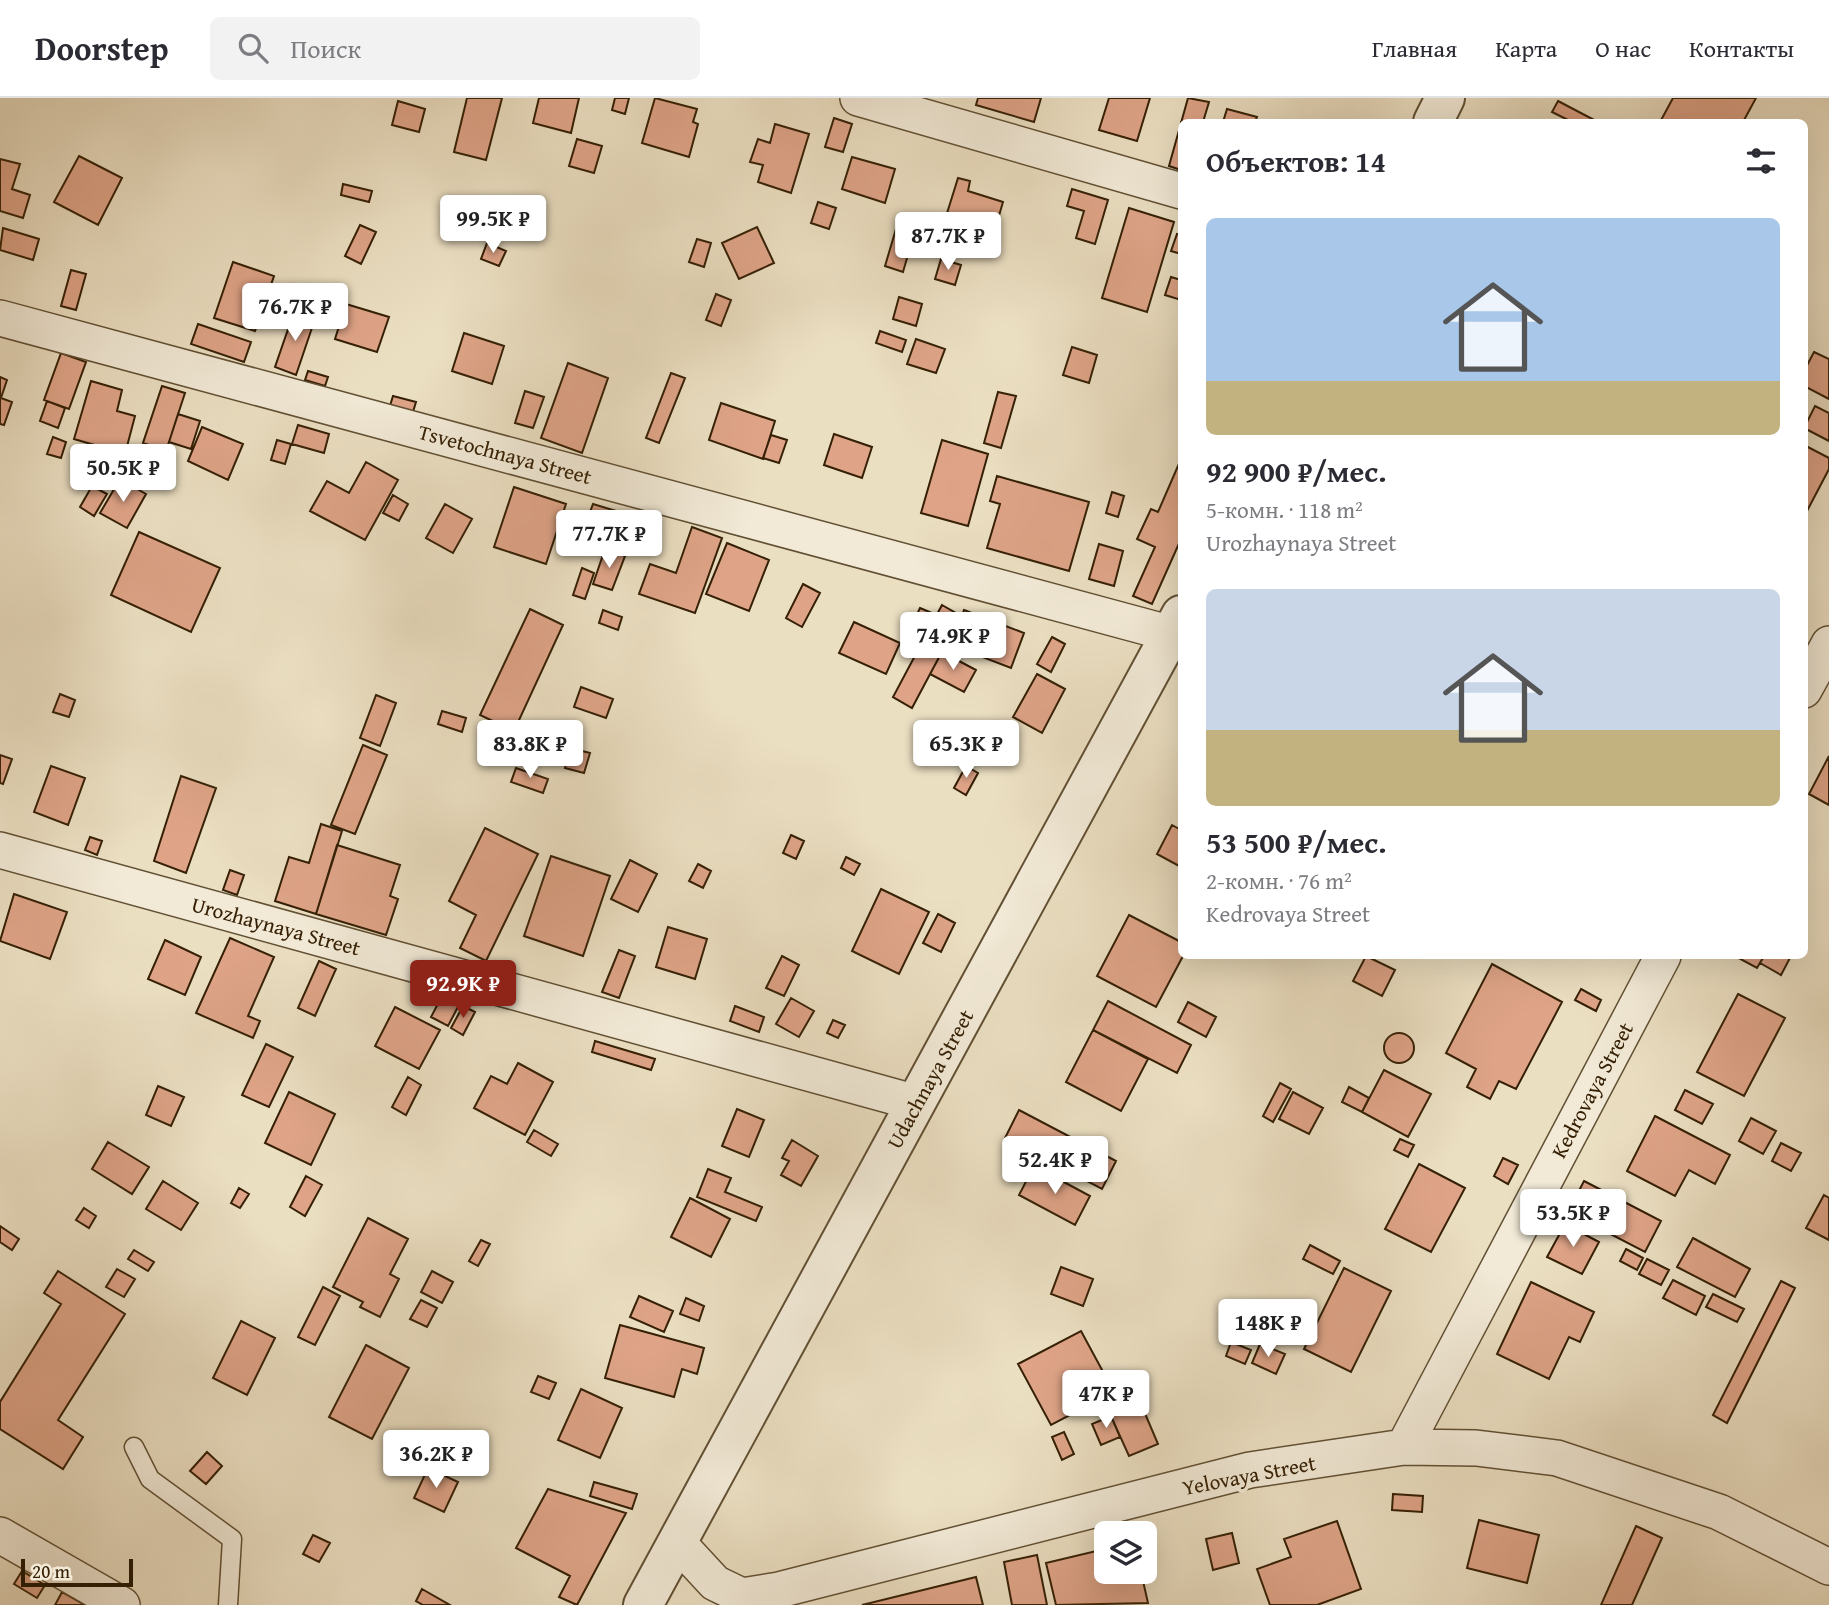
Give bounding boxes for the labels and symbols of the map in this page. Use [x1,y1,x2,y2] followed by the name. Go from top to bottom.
[428,195,558,255] pin: 99.5K ₽
[883,212,1013,272] pin: 87.7K ₽
[230,284,360,343] pin: 76.7K ₽
[415,416,596,492] street label: Tsvetochnaya Street
[58,444,188,504] pin: 50.5K ₽
[544,510,674,570] pin: 77.7K ₽
[888,612,1018,672] pin: 74.9K ₽
[465,720,595,780] pin: 83.8K ₽
[901,720,1031,780] pin: 65.3K ₽
[188,889,365,964] street label: Urozhaynaya Street
[398,960,528,1020] pin: 92.9K ₽
[879,1003,981,1154] street label: Udachnaya Street
[1543,1016,1641,1163] street label: Kedrovaya Street
[990,1136,1120,1196] pin: 52.4K ₽
[1508,1190,1638,1249] pin: 53.5K ₽
[1211,1300,1325,1359] pin: 148K ₽
[1057,1370,1155,1430] pin: 47K ₽
[371,1430,501,1490] pin: 36.2K ₽
[1180,1447,1319,1503] street label: Yelovaya Street
[21,1556,133,1588] scale bar

